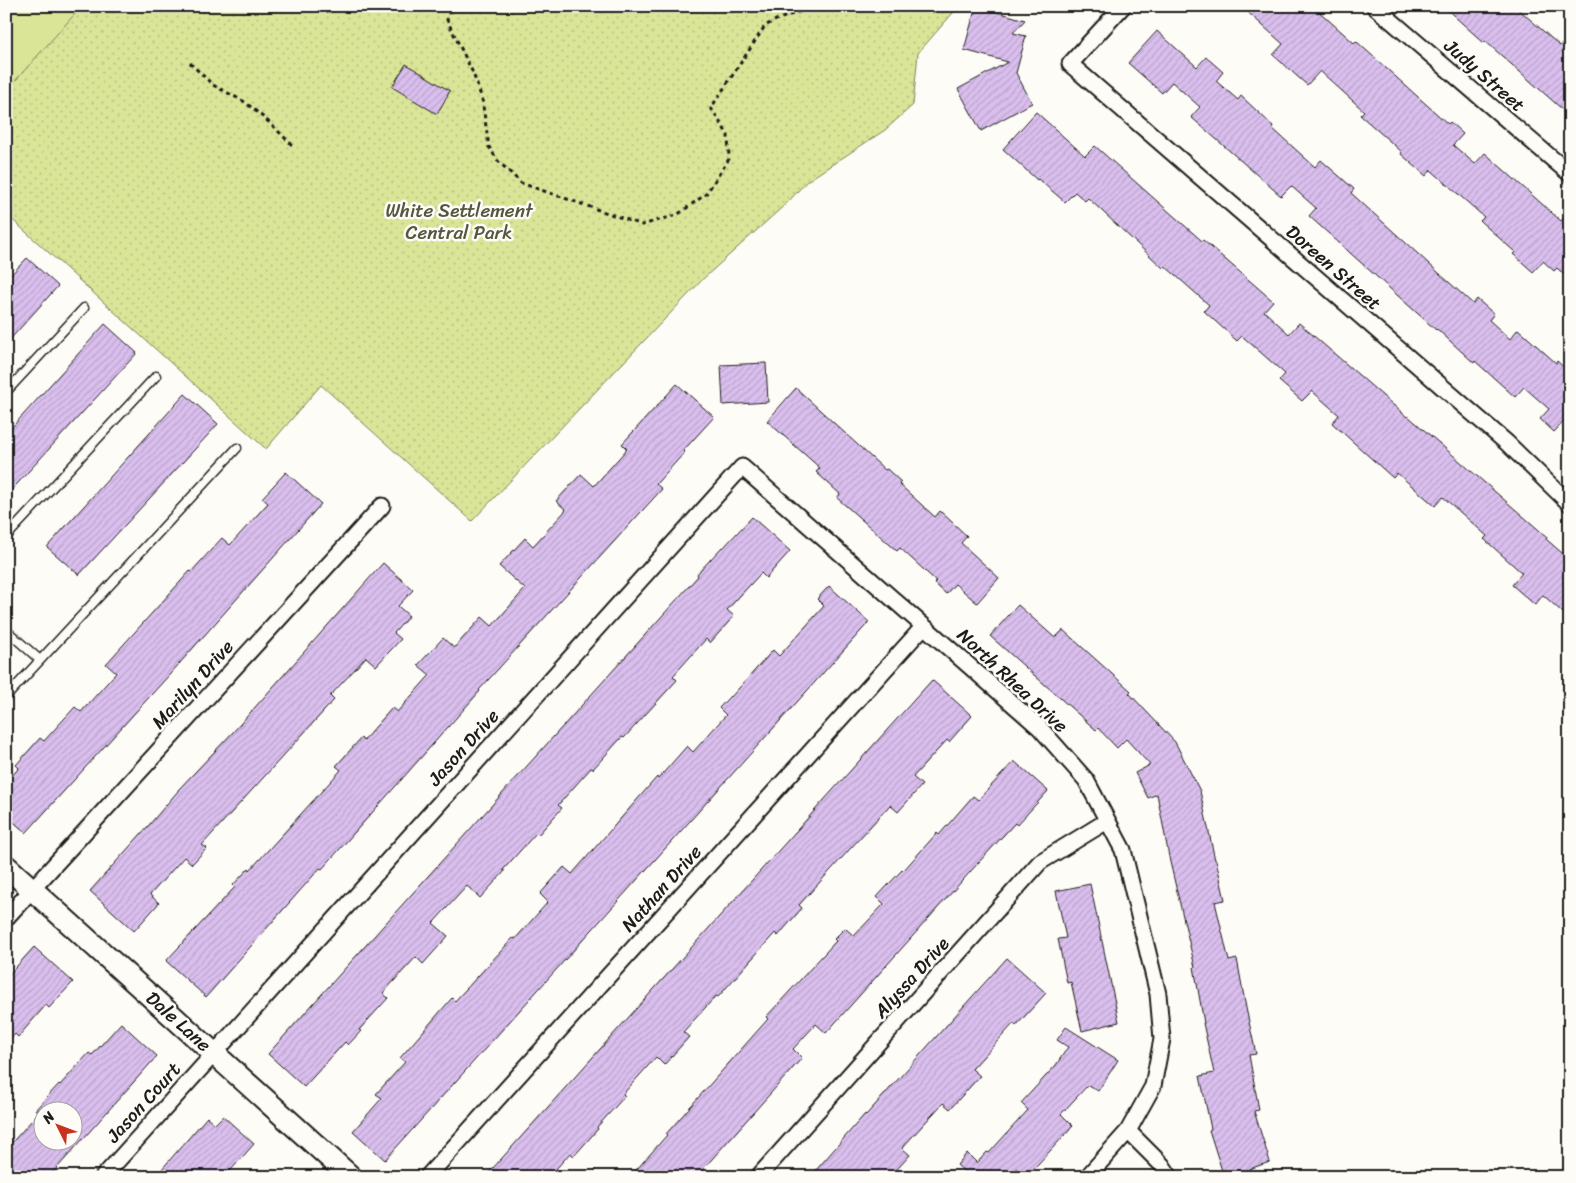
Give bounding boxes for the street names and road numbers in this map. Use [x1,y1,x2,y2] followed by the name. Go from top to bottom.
[1436,30,1533,120] street label: Judy Street
[1278,216,1389,319] street label: Doreen Street
[949,620,1076,741] street label: North Rhea Drive
[143,632,242,737] street label: Marilyn Drive
[419,701,508,794] street label: Jason Drive
[613,837,710,940] street label: Nathan Drive
[865,929,957,1027] street label: Alyssa Drive
[138,983,219,1060] street label: Dale Lane
[97,1054,189,1151] street label: Jason Court

